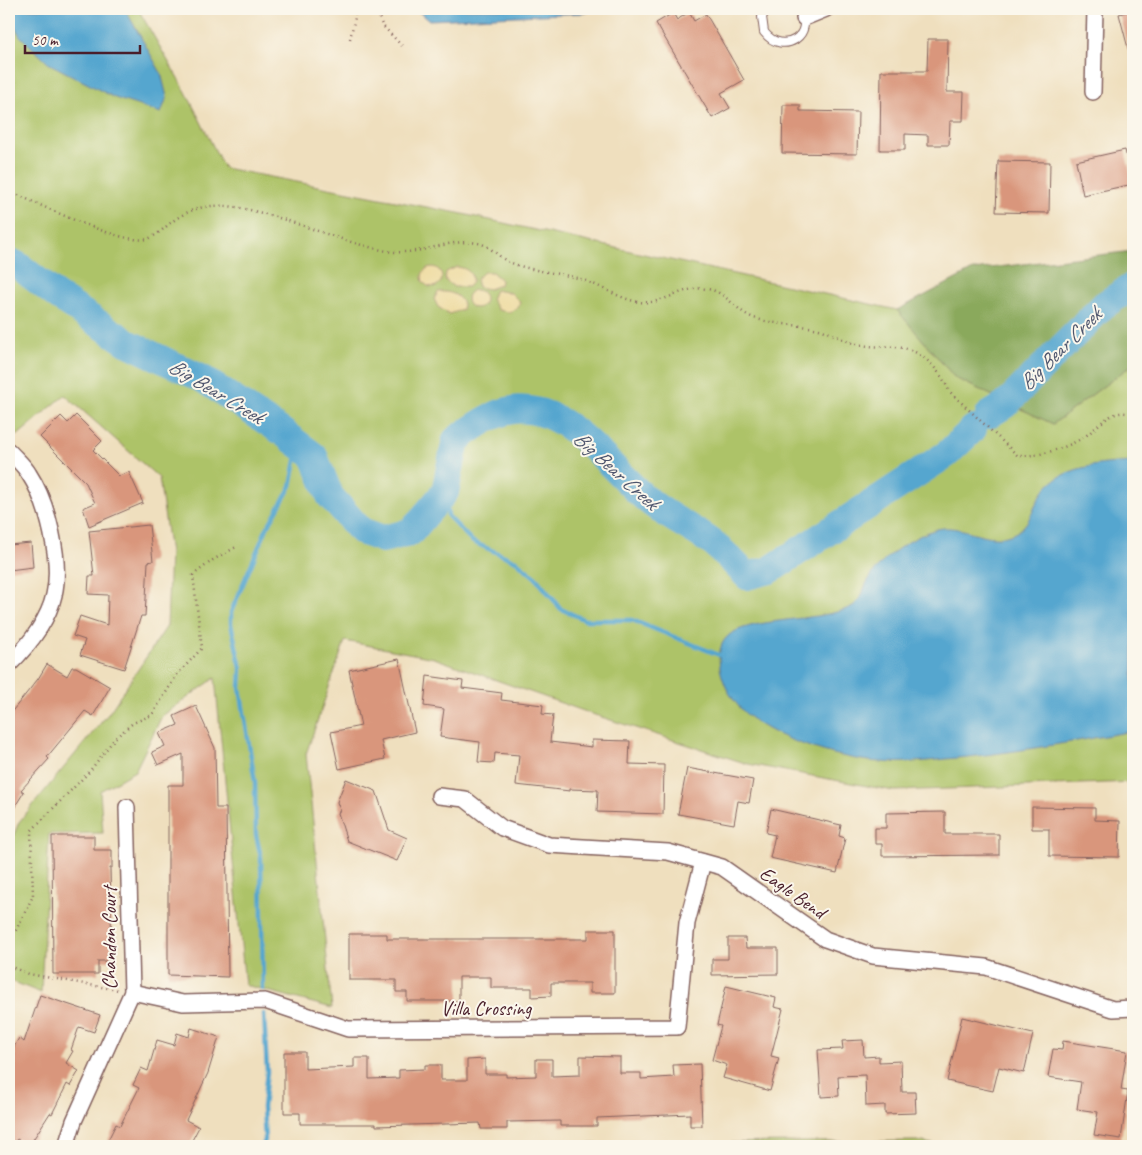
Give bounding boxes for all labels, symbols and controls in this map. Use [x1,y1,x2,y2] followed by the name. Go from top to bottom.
[25,22,140,54] scale bar
[32,31,59,50] text: 50 m
[1014,300,1109,395] water label: Big Bear Creek
[164,353,271,431] water label: Big Bear Creek
[568,425,666,517] water label: Big Bear Creek
[755,861,833,926] street label: Eagle Bend
[97,883,122,989] street label: Chandon Court
[441,996,532,1021] street label: Villa Crossing

